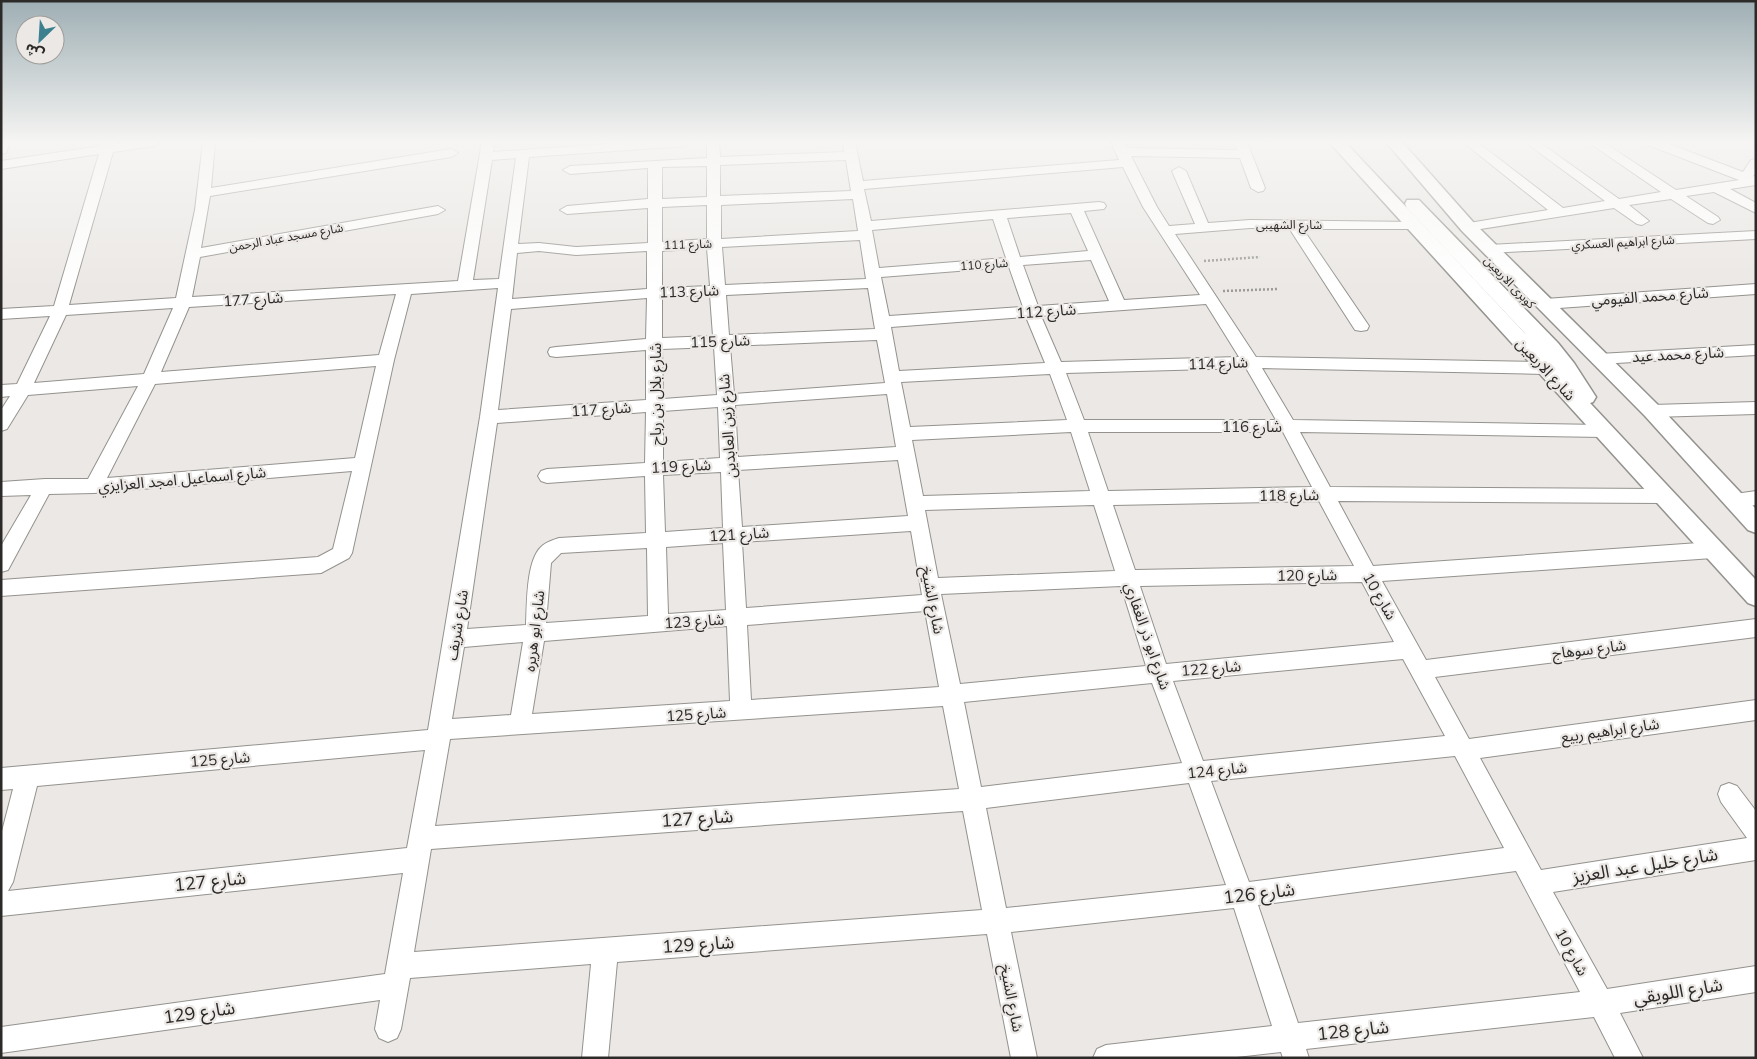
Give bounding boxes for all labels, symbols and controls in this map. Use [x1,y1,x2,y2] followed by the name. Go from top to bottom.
[15,15,65,65] north arrow
[22,40,47,64] text: ش
[1256,217,1322,234] street label: شارع الشهيبى
[228,220,345,256] street label: شارع مسجد عباد الرحمن
[1571,232,1675,255] street label: شارع ابراهيم العسكري
[664,236,712,254] street label: شارع 111
[1481,253,1540,312] street label: كوبرى الاربعين
[959,255,1009,275] street label: شارع 110
[659,280,720,305] street label: شارع 113
[1591,282,1710,313] street label: شارع محمد الفيومي
[222,287,284,314] street label: شارع 177
[1015,299,1077,326] street label: شارع 112
[690,330,751,355] street label: شارع 115
[1510,334,1580,407] street label: شارع الاربعين
[1631,342,1725,369] street label: شارع محمد عيد
[646,343,668,445] street label: شارع بلال بن رباح
[1188,352,1249,377] street label: شارع 114
[714,373,743,479] street label: شارع زين العابدين
[570,397,632,424] street label: شارع 117
[1222,417,1282,439] street label: شارع 116
[650,455,712,480] street label: شارع 119
[97,462,267,499] street label: شارع اسماعيل امجد العزايزي
[1259,485,1320,508] street label: شارع 118
[708,522,770,549] street label: شارع 121
[914,564,949,636] street label: شارع الشيخ
[1277,565,1338,588] street label: شارع 120
[1356,569,1401,625] street label: شارع 10
[1118,580,1175,693] street label: شارع ابو ذر الغفاري
[442,588,475,662] street label: شارع شريف
[520,589,551,673] street label: شارع ابو هريره
[663,609,725,636] street label: شارع 123
[1551,635,1628,666] street label: شارع سوهاج
[1180,656,1242,683] street label: شارع 122
[665,702,727,729] street label: شارع 125
[1560,714,1661,749] street label: شارع ابراهيم ربيع
[189,747,251,774] street label: شارع 125
[1186,757,1248,786] street label: شارع 124
[660,804,734,835] street label: شارع 127
[1569,842,1720,891] street label: شارع خليل عبد العزيز
[173,866,247,899] street label: شارع 127
[1222,877,1297,912] street label: شارع 126
[1549,925,1593,981] street label: شارع 10
[661,930,735,961] street label: شارع 129
[993,962,1028,1034] street label: شارع الشيخ
[1632,973,1725,1012] street label: شارع اللويقي
[162,996,237,1031] street label: شارع 129
[1316,1015,1390,1048] street label: شارع 128

